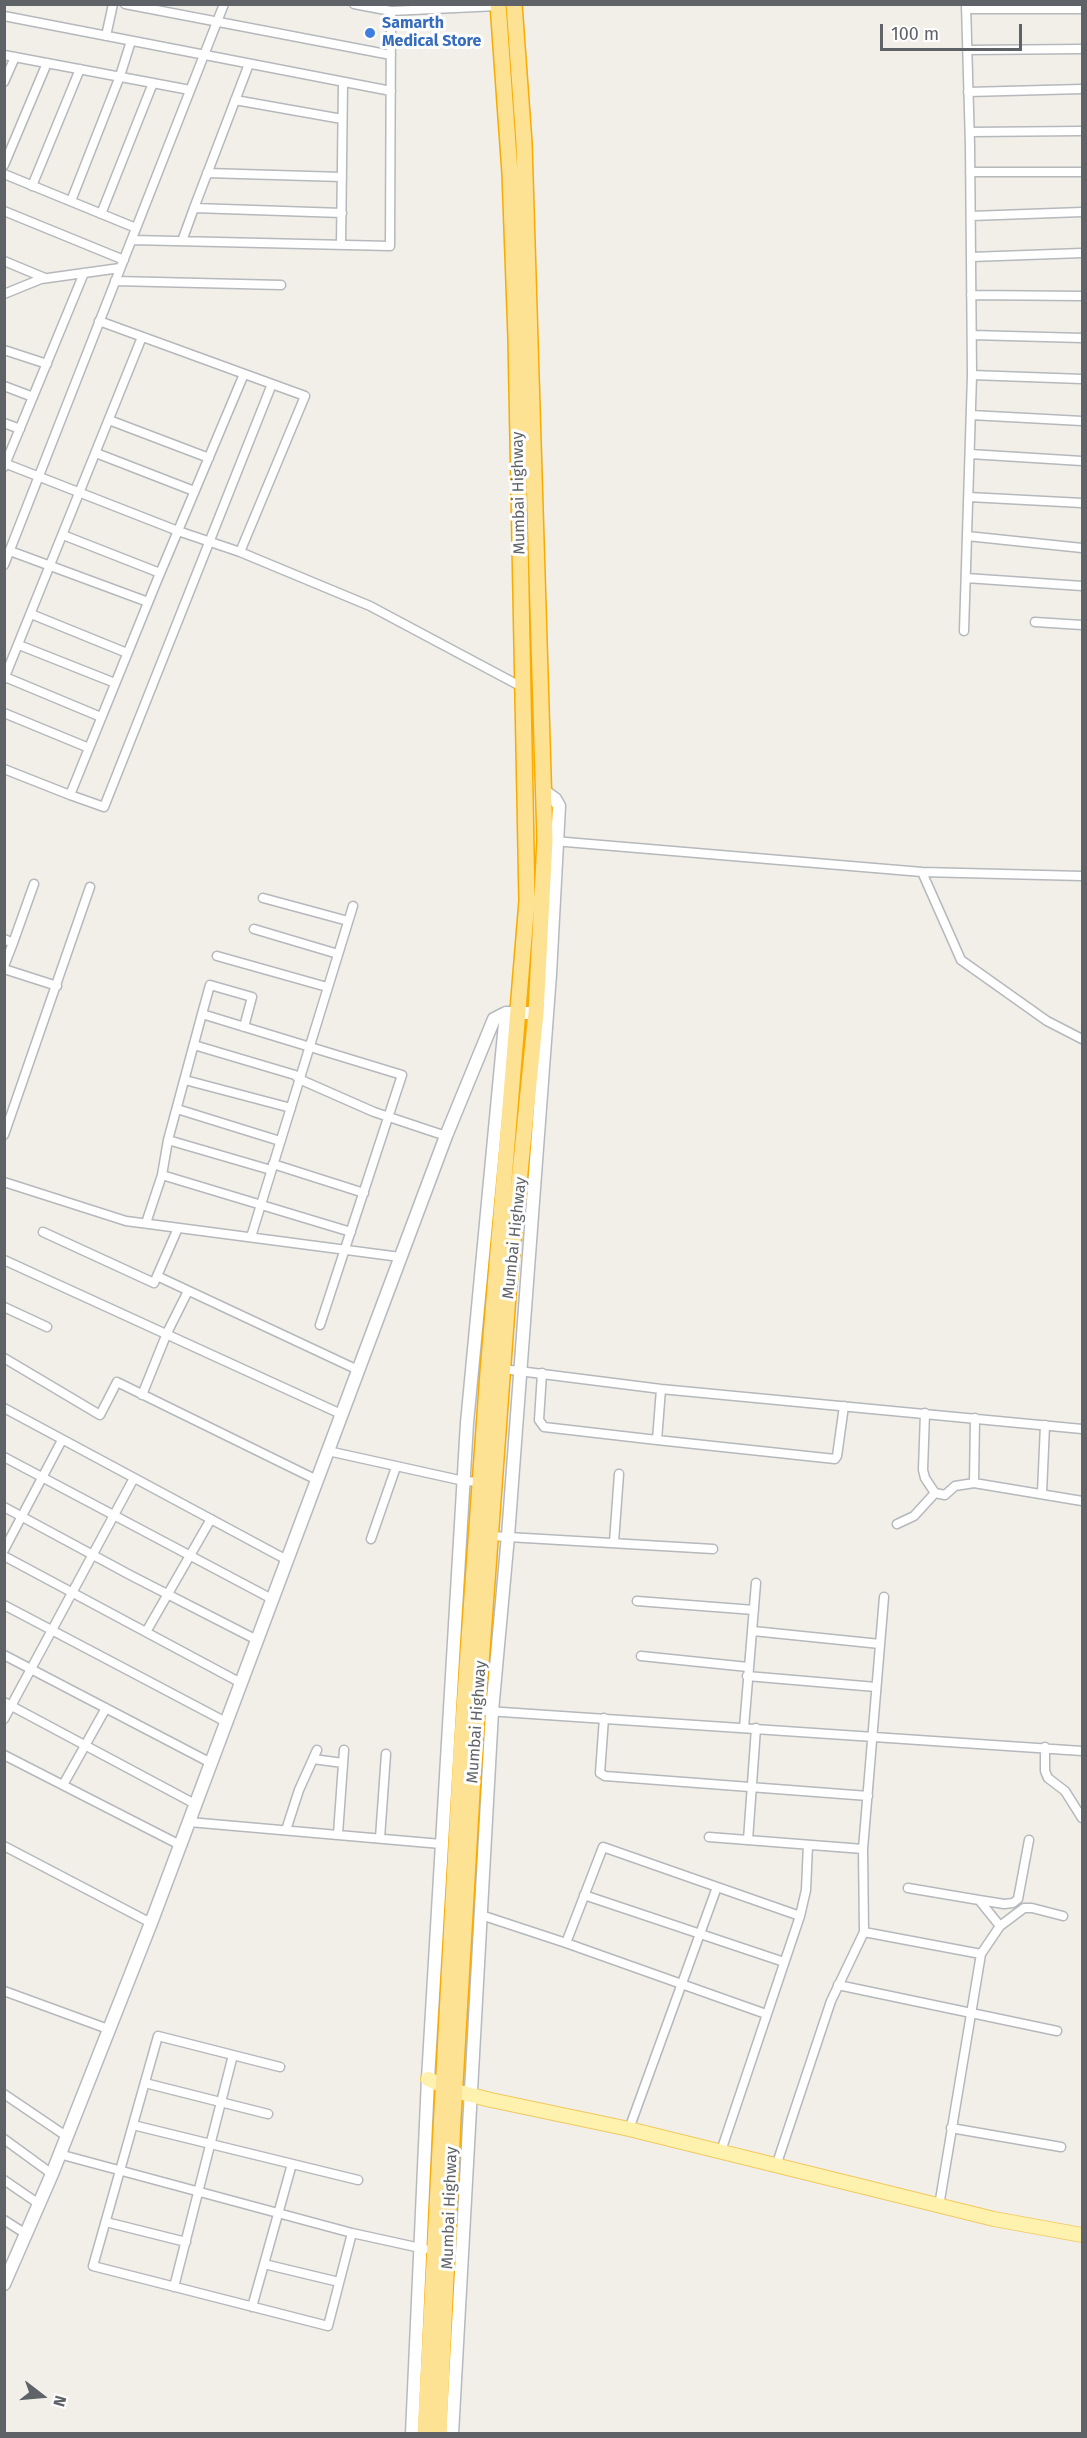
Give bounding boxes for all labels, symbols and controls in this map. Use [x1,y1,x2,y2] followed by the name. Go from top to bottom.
[883,12,1026,50] scale bar
[382,14,481,52] place label: Samarth Medical Store
[891,23,939,45] text: 100 m
[363,26,377,40] marker: Samarth Medical Store
[508,431,530,555] street label: Mumbai Highway
[499,1176,531,1300] street label: Mumbai Highway
[463,1660,491,1784] street label: Mumbai Highway
[438,2146,462,2270] street label: Mumbai Highway
[12,2366,72,2426] north arrow
[49,2393,70,2409] text: N

